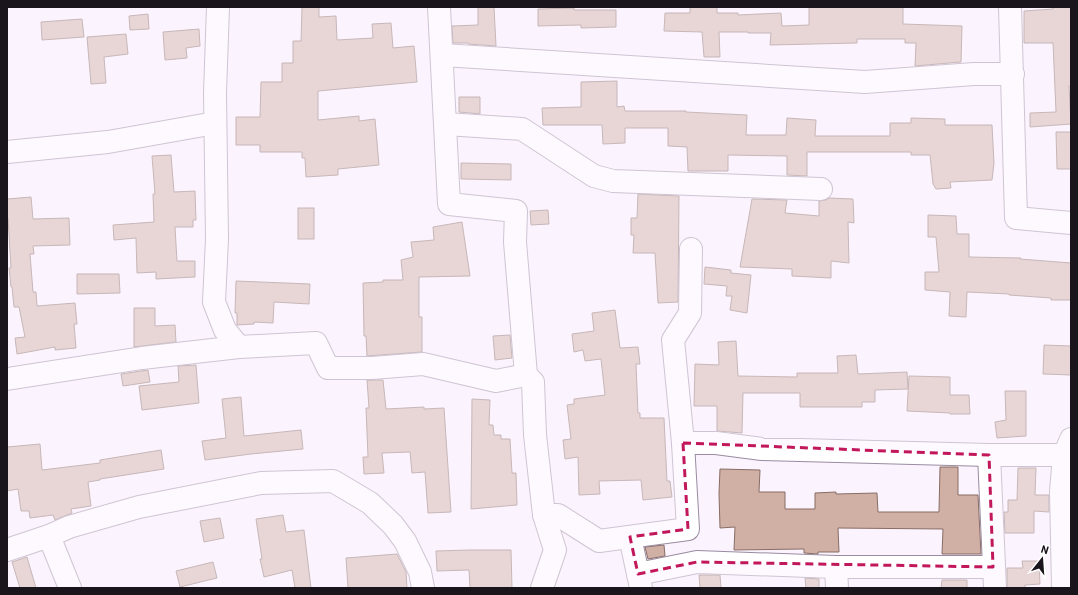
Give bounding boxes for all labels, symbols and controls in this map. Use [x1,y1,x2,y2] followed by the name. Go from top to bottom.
[1022,539,1062,579] north arrow
[1040,542,1050,556] text: N

